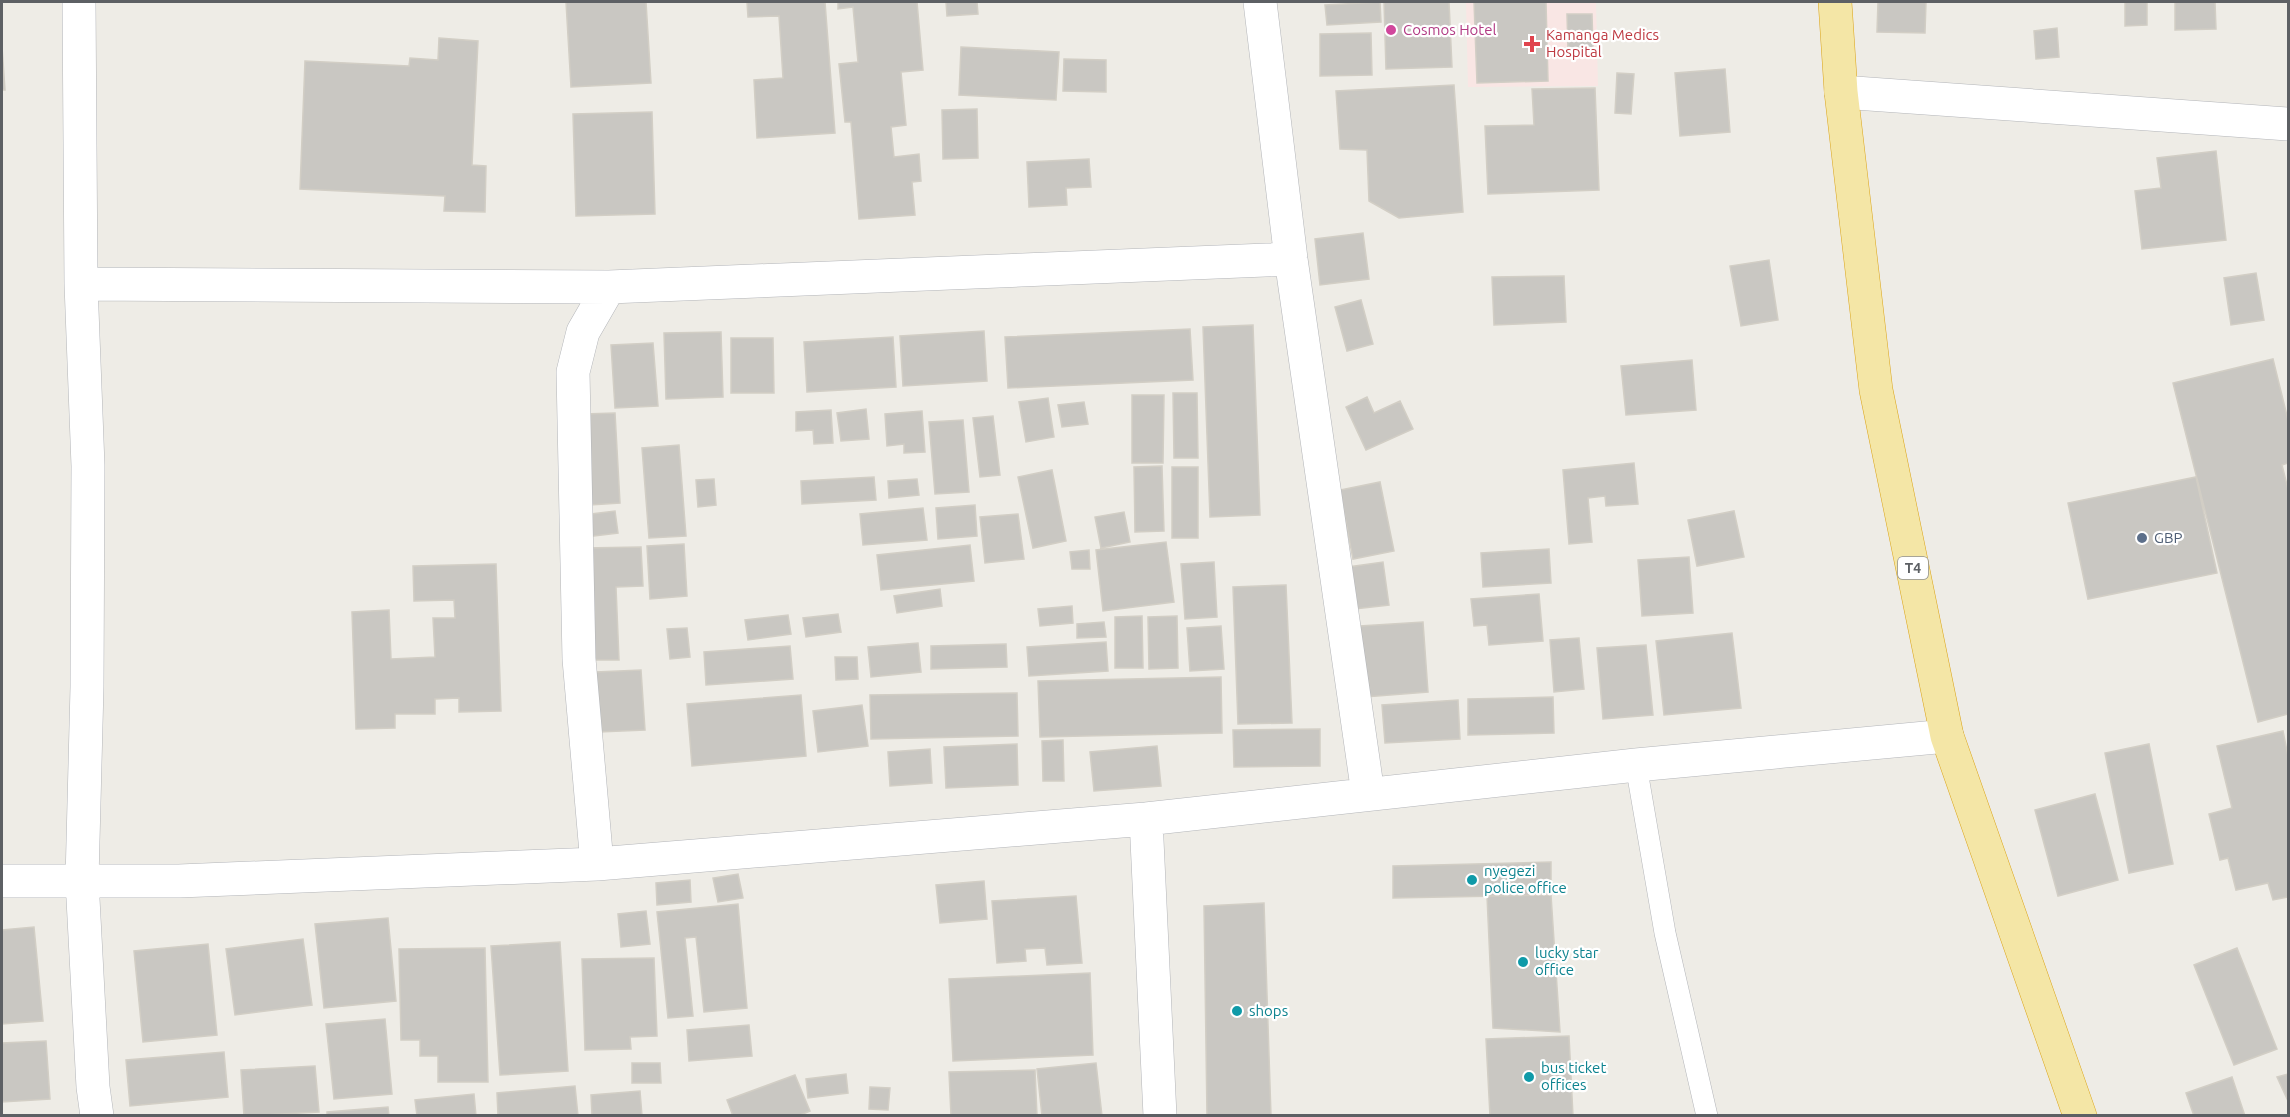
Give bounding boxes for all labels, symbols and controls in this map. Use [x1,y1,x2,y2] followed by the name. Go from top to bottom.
[1403,21,1497,38] place label: Cosmos Hotel
[1384,23,1398,37] marker: Cosmos Hotel
[1546,26,1659,60] place label: Kamanga Medics Hospital
[1523,35,1541,53] marker: Kamanga Medics Hospital
[2154,529,2182,546] place label: GBP
[2135,531,2149,545] marker: GBP
[1898,557,1928,579] road number: T4
[1484,862,1567,896] place label: nyegezi police office
[1465,873,1479,887] marker: nyegezi police office
[1535,944,1599,978] place label: lucky star office
[1516,955,1530,969] marker: lucky star office
[1249,1002,1288,1019] place label: shops
[1230,1004,1244,1018] marker: shops
[1541,1059,1606,1093] place label: bus ticket offices
[1522,1070,1536,1084] marker: bus ticket offices

